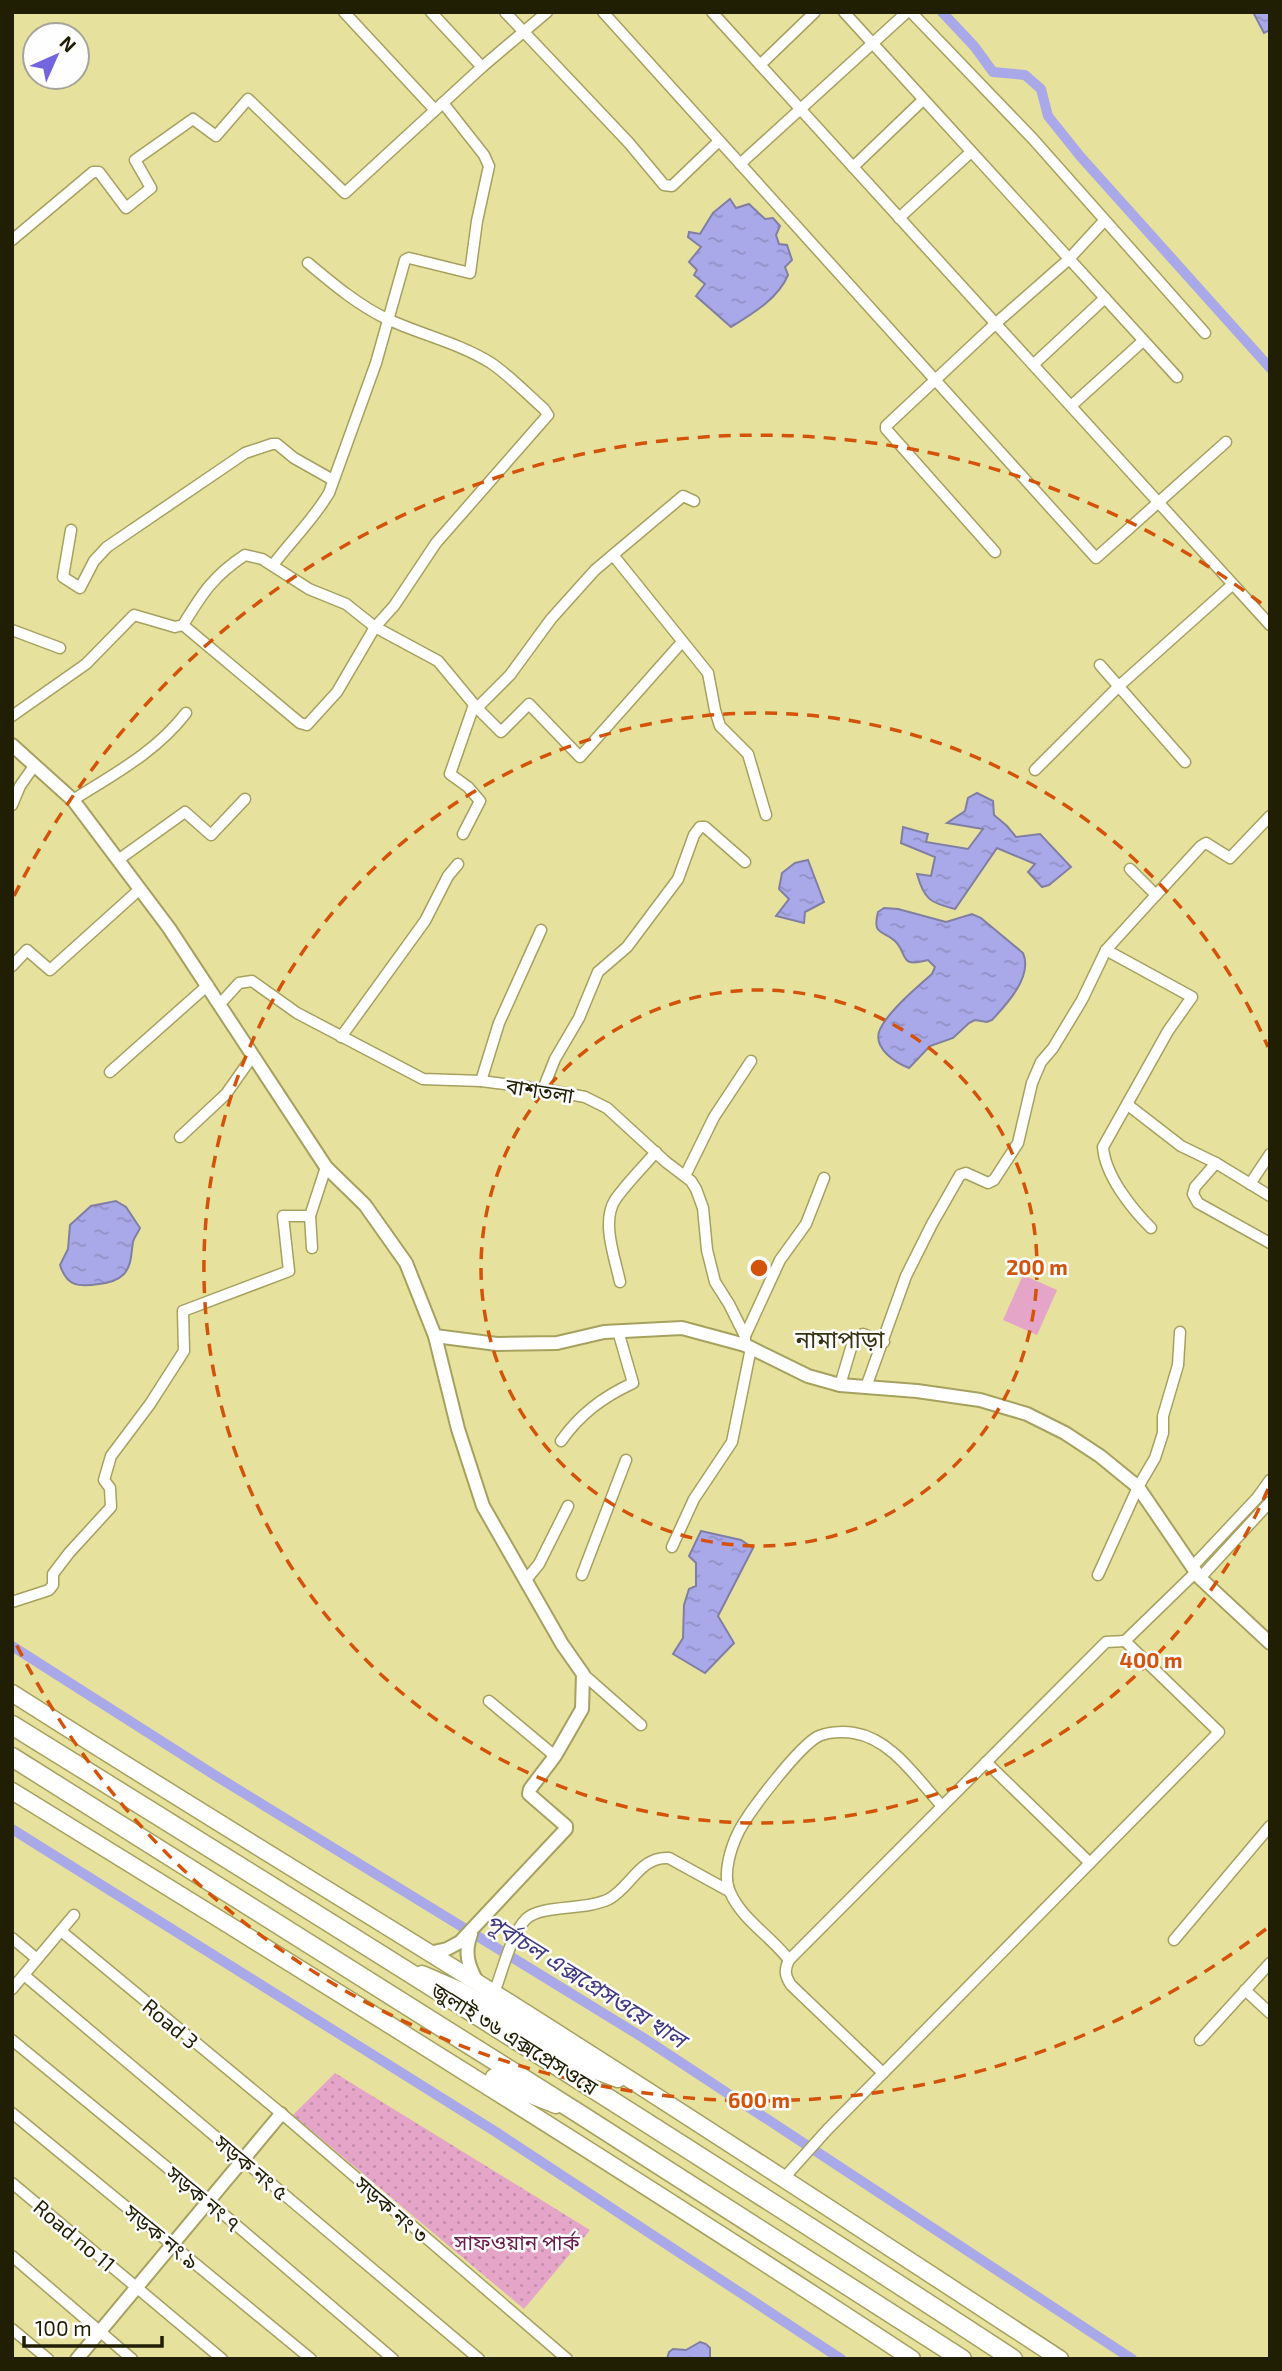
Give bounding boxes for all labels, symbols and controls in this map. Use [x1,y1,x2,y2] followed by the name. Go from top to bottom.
[21,21,91,91] north arrow
[55,31,81,57] text: N
[503,1072,576,1108] street label: বাশতলা
[1006,1254,1068,1279] text: 200 m
[747,1256,771,1280] centre of rings
[795,1324,885,1353] district label: নামাপাড়া
[1120,1647,1182,1672] text: 400 m
[480,1907,695,2056] water label: পূর্বাচল এক্সপ্রেসওয়ে খাল
[426,1976,604,2101] street label: জুলাই ৩৬ এক্সপ্রেসওয়ে
[138,1993,204,2053] street label: Road 3
[728,2087,790,2112] text: 600 m
[209,2128,294,2205] street label: সড়ক নং ৫
[161,2159,246,2236] street label: সড়ক নং ৭
[350,2170,434,2248] street label: সড়ক নং ৩
[29,2194,121,2276] street label: Road no 11
[119,2198,204,2274] street label: সড়ক নং ৯
[453,2229,581,2254] park label: সাফওয়ান পার্ক
[24,2304,163,2348] scale bar
[35,2315,92,2340] text: 100 m

